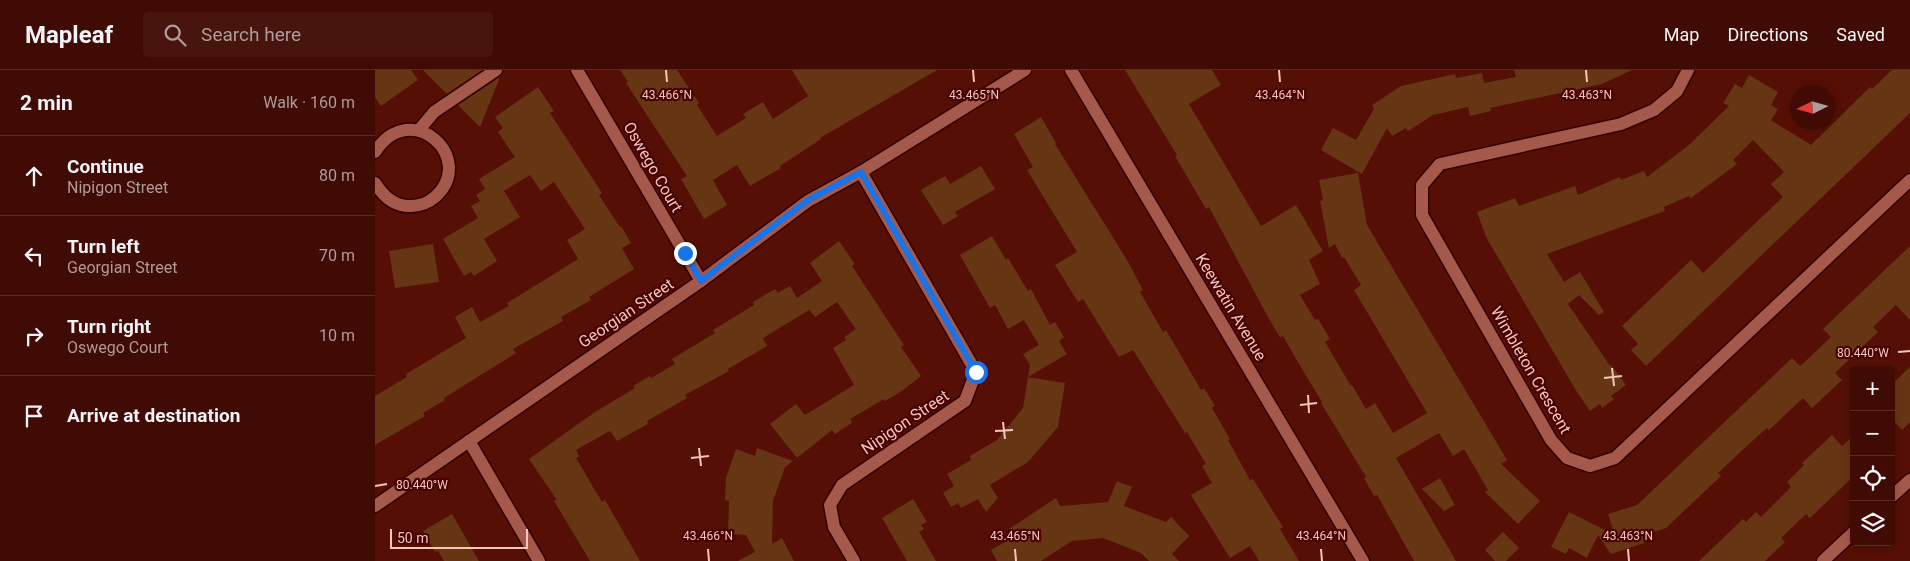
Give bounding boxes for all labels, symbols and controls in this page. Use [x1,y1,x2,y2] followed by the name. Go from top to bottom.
[143,12,493,57] search box
[25,21,113,49] text: Mapleaf
[161,21,189,49] icon: search
[201,23,301,46] text: Search here
[1664,24,1699,45] text: Map
[1727,24,1808,45] text: Directions
[1836,24,1885,45] text: Saved
[1790,85,1835,130] north arrow
[642,88,692,102] text: 43.466°N
[949,88,999,102] text: 43.465°N
[1255,88,1305,102] text: 43.464°N
[1562,88,1612,102] text: 43.463°N
[20,91,73,115] text: 2 min
[263,93,355,112] text: Walk · 160 m
[619,118,687,216] street label: Oswego Court
[67,155,144,178] text: Continue
[20,162,48,190] icon: ahead
[319,166,355,185] text: 80 m
[67,178,168,197] text: Nipigon Street
[67,235,140,258] text: Turn left
[20,242,48,270] icon: left
[674,242,697,265] route end
[319,246,355,265] text: 70 m
[1191,250,1271,364] street label: Keewatin Avenue
[67,258,177,277] text: Georgian Street
[575,274,677,352] street label: Georgian Street
[1487,303,1575,437] street label: Wimbleton Crescent
[67,315,151,338] text: Turn right
[20,322,48,350] icon: right
[319,326,355,345] text: 10 m
[67,338,168,357] text: Oswego Court
[1837,346,1889,360] text: 80.440°W
[965,361,988,384] route start
[1850,366,1895,546] map controls
[1850,366,1895,411] button: +
[858,386,952,458] street label: Nipigon Street
[20,402,48,430] icon: arrive
[67,404,240,427] text: Arrive at destination
[1850,411,1895,456] button: −
[1850,456,1895,501] button: locate
[396,478,448,492] text: 80.440°W
[1850,501,1895,546] button: layers
[390,526,527,549] scale bar
[683,529,733,543] text: 43.466°N
[990,529,1040,543] text: 43.465°N
[1296,529,1346,543] text: 43.464°N
[1603,529,1653,543] text: 43.463°N
[397,530,429,546] text: 50 m

